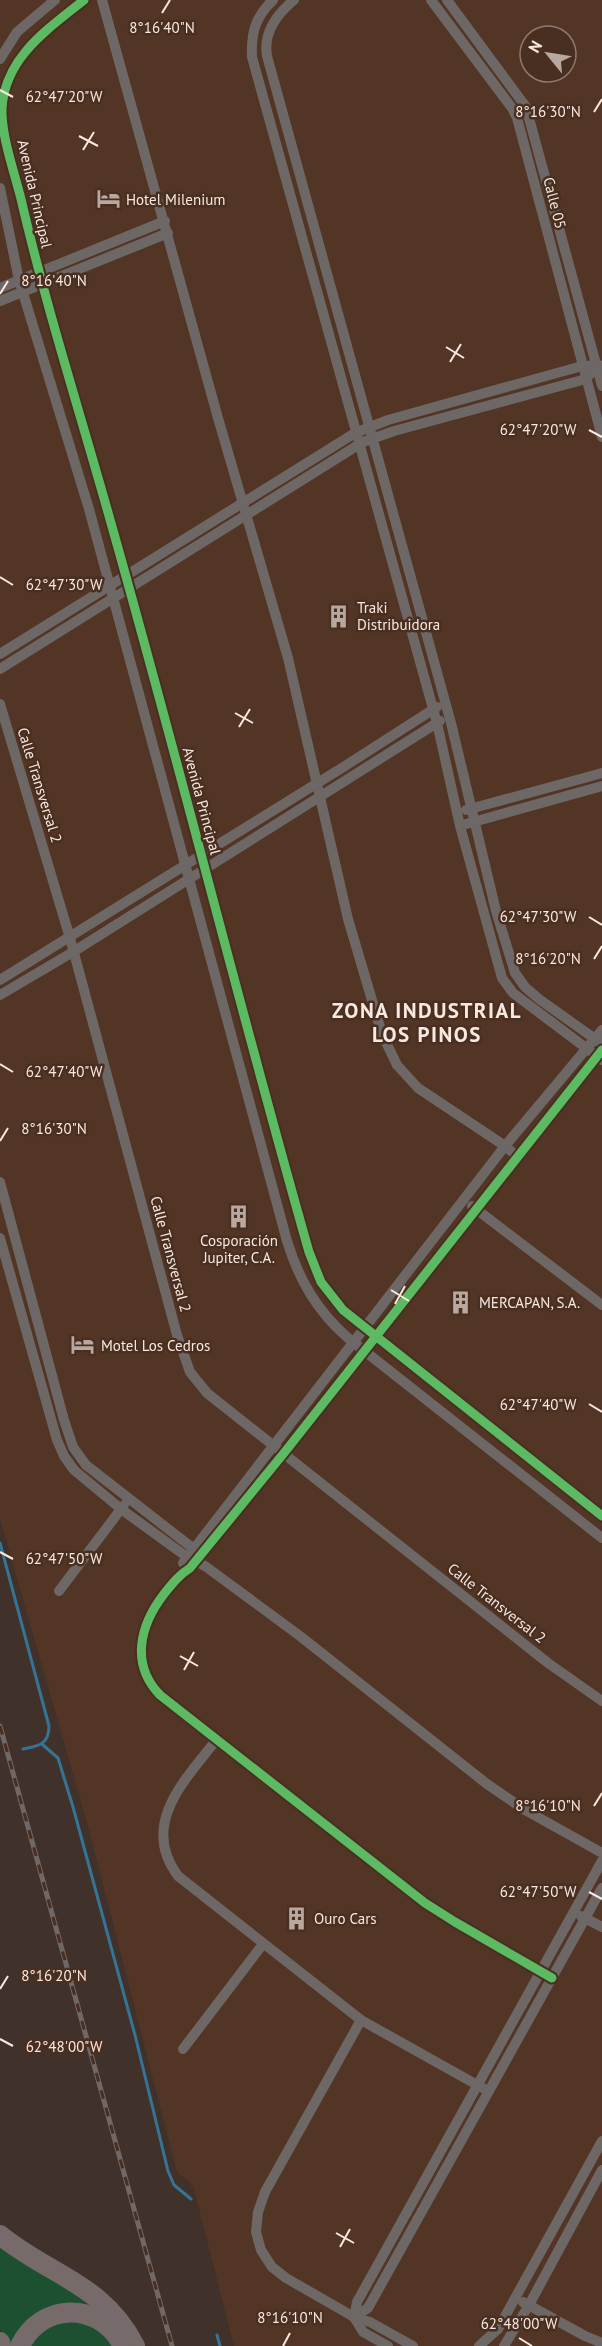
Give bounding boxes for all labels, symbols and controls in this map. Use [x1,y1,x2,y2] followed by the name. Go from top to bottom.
[129,18,195,37] text: 8°16'40"N
[518,24,578,84] north arrow
[524,37,546,56] text: N
[26,87,103,106] text: 62°47'20"W
[515,102,581,121] text: 8°16'30"N
[13,138,57,251] street label: Avenida Principal
[539,175,571,231] street label: Calle 05
[95,186,121,212] hotel icon: Hotel Milenium
[126,190,225,209] place label: Hotel Milenium
[21,271,87,290] text: 8°16'40"N
[500,420,577,439] text: 62°47'20"W
[26,575,103,594] text: 62°47'30"W
[357,598,440,634] place label: Traki Distribuidora
[326,603,352,629] building icon: Traki Distribuidora
[13,725,67,845] street label: Calle Transversal 2
[179,745,226,857] street label: Avenida Principal
[500,907,577,926] text: 62°47'30"W
[515,949,581,968] text: 8°16'20"N
[332,997,522,1048] district label: ZONA INDUSTRIAL LOS PINOS
[26,1062,103,1081] text: 62°47'40"W
[21,1119,87,1138] text: 8°16'30"N
[146,1194,196,1314] street label: Calle Transversal 2
[226,1203,252,1229] building icon: Cosporación Jupiter, C.A.
[200,1231,278,1267] place label: Cosporación Jupiter, C.A.
[448,1289,474,1315] building icon: MERCAPAN, S.A.
[479,1293,580,1312] place label: MERCAPAN, S.A.
[70,1332,96,1358] hotel icon: Motel Los Cedros
[101,1336,210,1355] place label: Motel Los Cedros
[500,1395,577,1414] text: 62°47'40"W
[26,1549,103,1568] text: 62°47'50"W
[444,1559,550,1647] street label: Calle Transversal 2
[515,1796,581,1815] text: 8°16'10"N
[500,1882,577,1901] text: 62°47'50"W
[283,1905,309,1931] building icon: Ouro Cars
[314,1909,377,1928] place label: Ouro Cars
[21,1966,87,1985] text: 8°16'20"N
[26,2037,103,2056] text: 62°48'00"W
[257,2308,323,2327] text: 8°16'10"N
[481,2314,558,2333] text: 62°48'00"W

